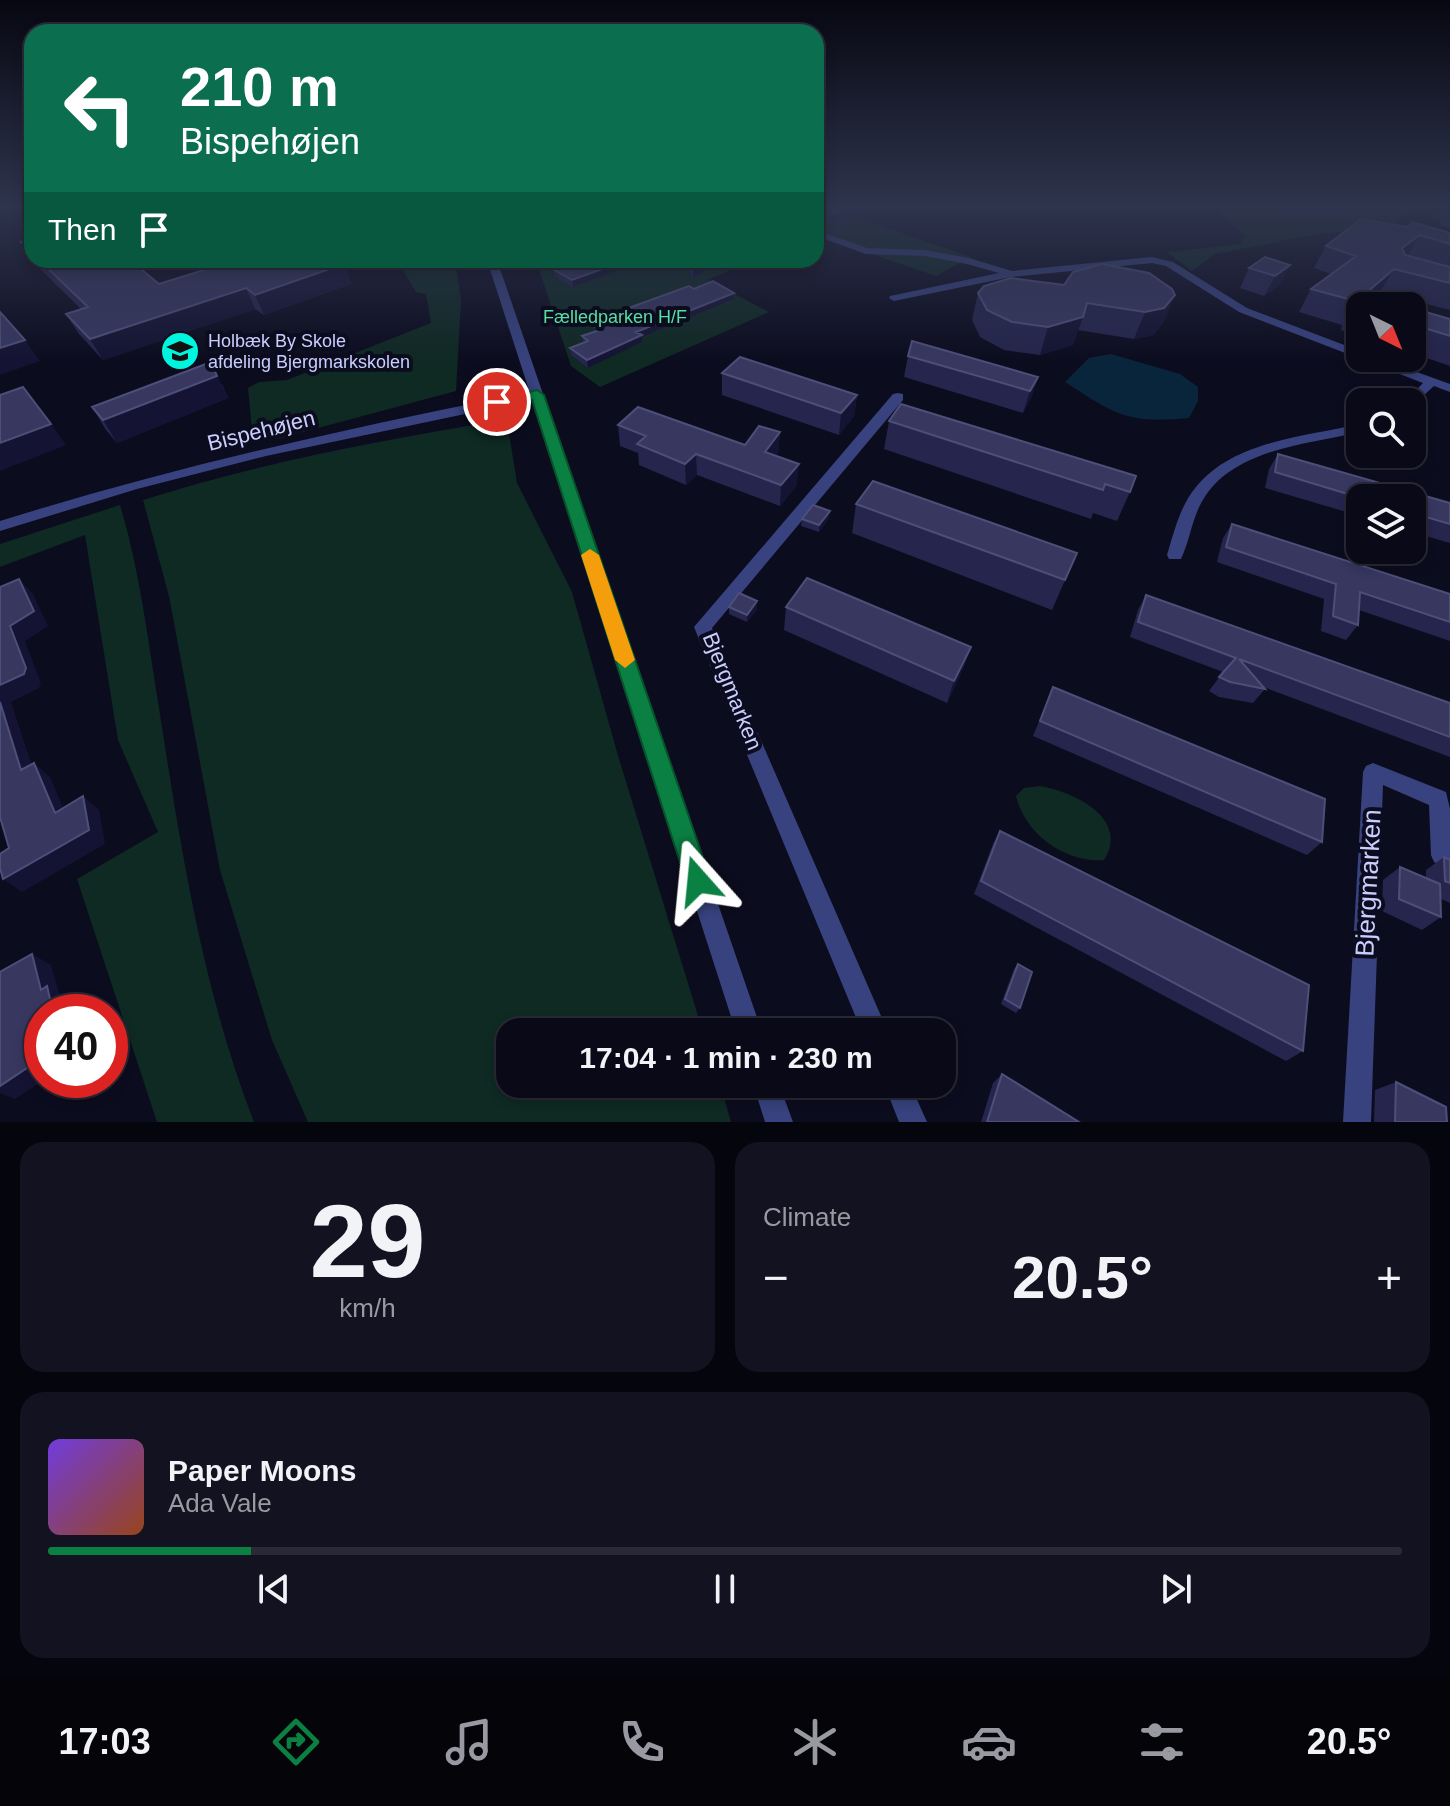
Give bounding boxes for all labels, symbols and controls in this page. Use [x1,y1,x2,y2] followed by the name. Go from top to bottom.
[180,55,339,118] text: 210 m
[48,56,152,160] icon: left
[180,121,360,162] text: Bispehøjen
[132,208,176,252] icon: arrive
[48,213,116,246] text: Then
[1346,292,1426,372] north arrow
[1346,292,1426,564] map controls
[543,307,687,327] park label: Fælledparken H/F
[159,330,201,372] school or university icon: Holbæk By Skole afdeling Bjergmarkskolen
[208,331,410,372] place label: Holbæk By Skole afdeling Bjergmarkskolen
[463,368,531,436] pin
[475,380,519,424] icon: arrive
[1346,388,1426,468] button: search
[205,405,318,456] street label: Bispehøjen
[1346,484,1426,564] button: layers
[698,629,767,754] street label: Bjergmarken
[1349,809,1387,957] street label: Bjergmarken
[656,839,740,923] position arrow
[24,994,128,1098] speed limit sign: 40
[579,1041,873,1074] text: 17:04 · 1 min · 230 m
[310,1183,425,1299] text: 29
[763,1202,851,1232] text: Climate
[1012,1244,1153,1311] text: 20.5°
[763,1253,789,1302] text: −
[1376,1253,1402,1302] text: +
[339,1293,396,1323] text: km/h
[168,1454,356,1487] text: Paper Moons
[168,1488,272,1518] text: Ada Vale
[252,1567,296,1611] icon: previous
[703,1567,747,1611] icon: pause
[1154,1567,1198,1611] icon: next
[268,1714,324,1770] icon: directions
[441,1714,497,1770] icon: music
[614,1714,670,1770] icon: phone
[787,1714,843,1770] icon: climate
[961,1714,1017,1770] icon: car
[1134,1714,1190,1770] icon: filters
[59,1721,151,1762] text: 17:03
[1307,1721,1391,1762] text: 20.5°

